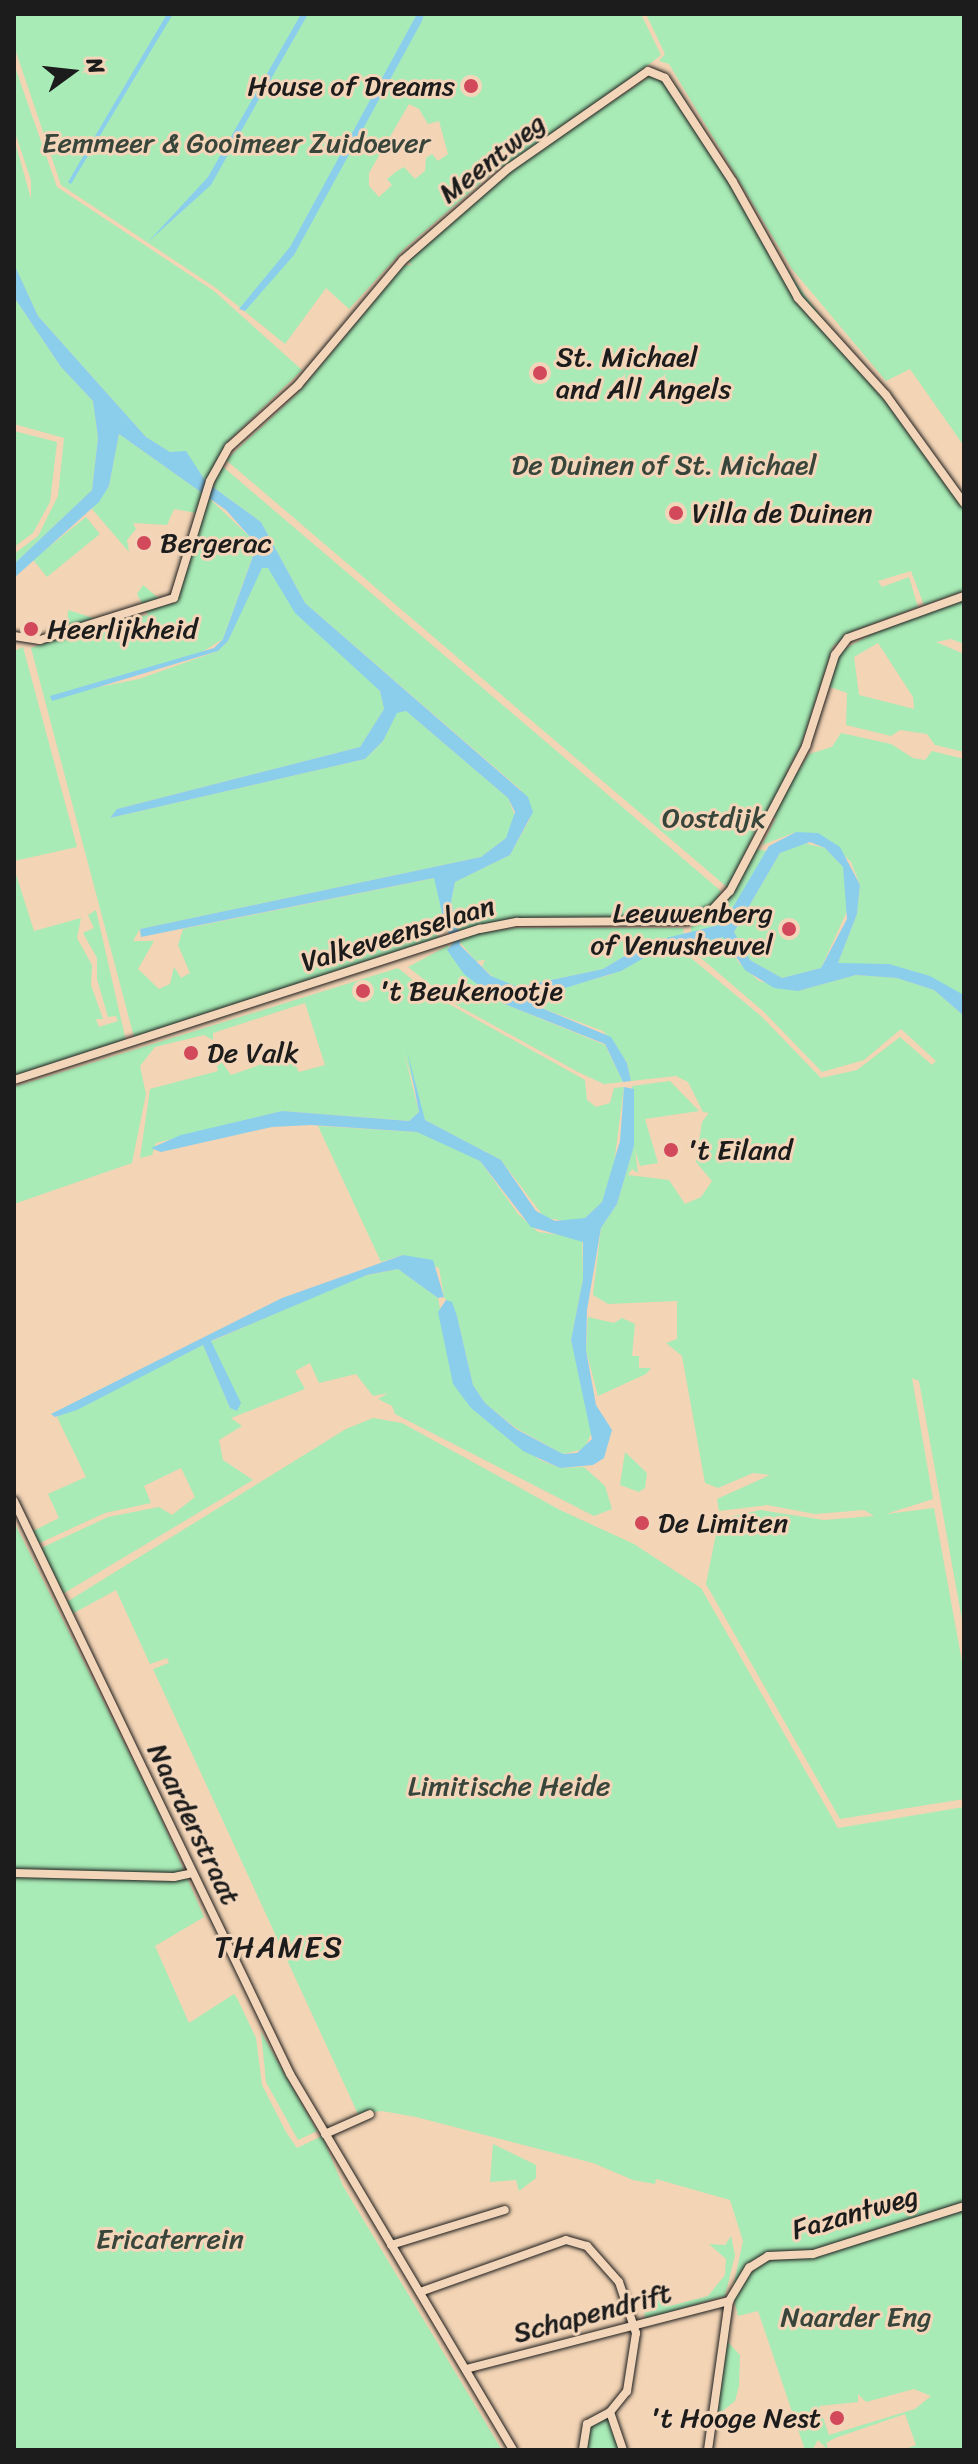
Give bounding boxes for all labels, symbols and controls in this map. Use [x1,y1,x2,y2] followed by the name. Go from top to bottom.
[32,32,112,112] north arrow
[75,53,116,78] text: N
[249,69,455,103] place label: House of Dreams
[462,77,480,95] marker: House of Dreams
[432,106,552,210] street label: Meentweg
[42,126,430,160] park label: Eemmeer & Gooimeer Zuidoever
[556,340,732,406] place label: St. Michael and All Angels
[531,364,549,382] marker: St. Michael and All Angels
[512,448,816,482] park label: De Duinen of St. Michael
[692,496,873,530] place label: Villa de Duinen
[667,504,685,522] marker: Villa de Duinen
[160,526,272,560] place label: Bergerac
[135,534,153,552] marker: Bergerac
[47,612,197,646] place label: Heerlijkheid
[22,620,40,638] marker: Heerlijkheid
[662,801,766,835] park label: Oostdijk
[297,889,499,979] street label: Valkeveenselaan
[589,896,773,962] place label: Leeuwenberg of Venusheuvel
[780,920,798,938] marker: Leeuwenberg of Venusheuvel
[379,974,562,1008] place label: 't Beukenootje
[354,982,372,1000] marker: 't Beukenootje
[207,1036,297,1070] place label: De Valk
[182,1044,200,1062] marker: De Valk
[687,1133,792,1167] place label: 't Eiland
[662,1141,680,1159] marker: 't Eiland
[658,1506,787,1540] place label: De Limiten
[633,1514,651,1532] marker: De Limiten
[140,1738,248,1910] street label: Naarderstraat
[408,1769,610,1803] park label: Limitische Heide
[214,1929,344,1965] district label: THAMES
[788,2179,922,2247] street label: Fazantweg
[96,2222,244,2256] park label: Ericaterrein
[509,2276,675,2350] street label: Schapendrift
[781,2300,931,2334] park label: Naarder Eng
[649,2401,821,2435] place label: 't Hooge Nest
[828,2409,846,2427] marker: 't Hooge Nest

